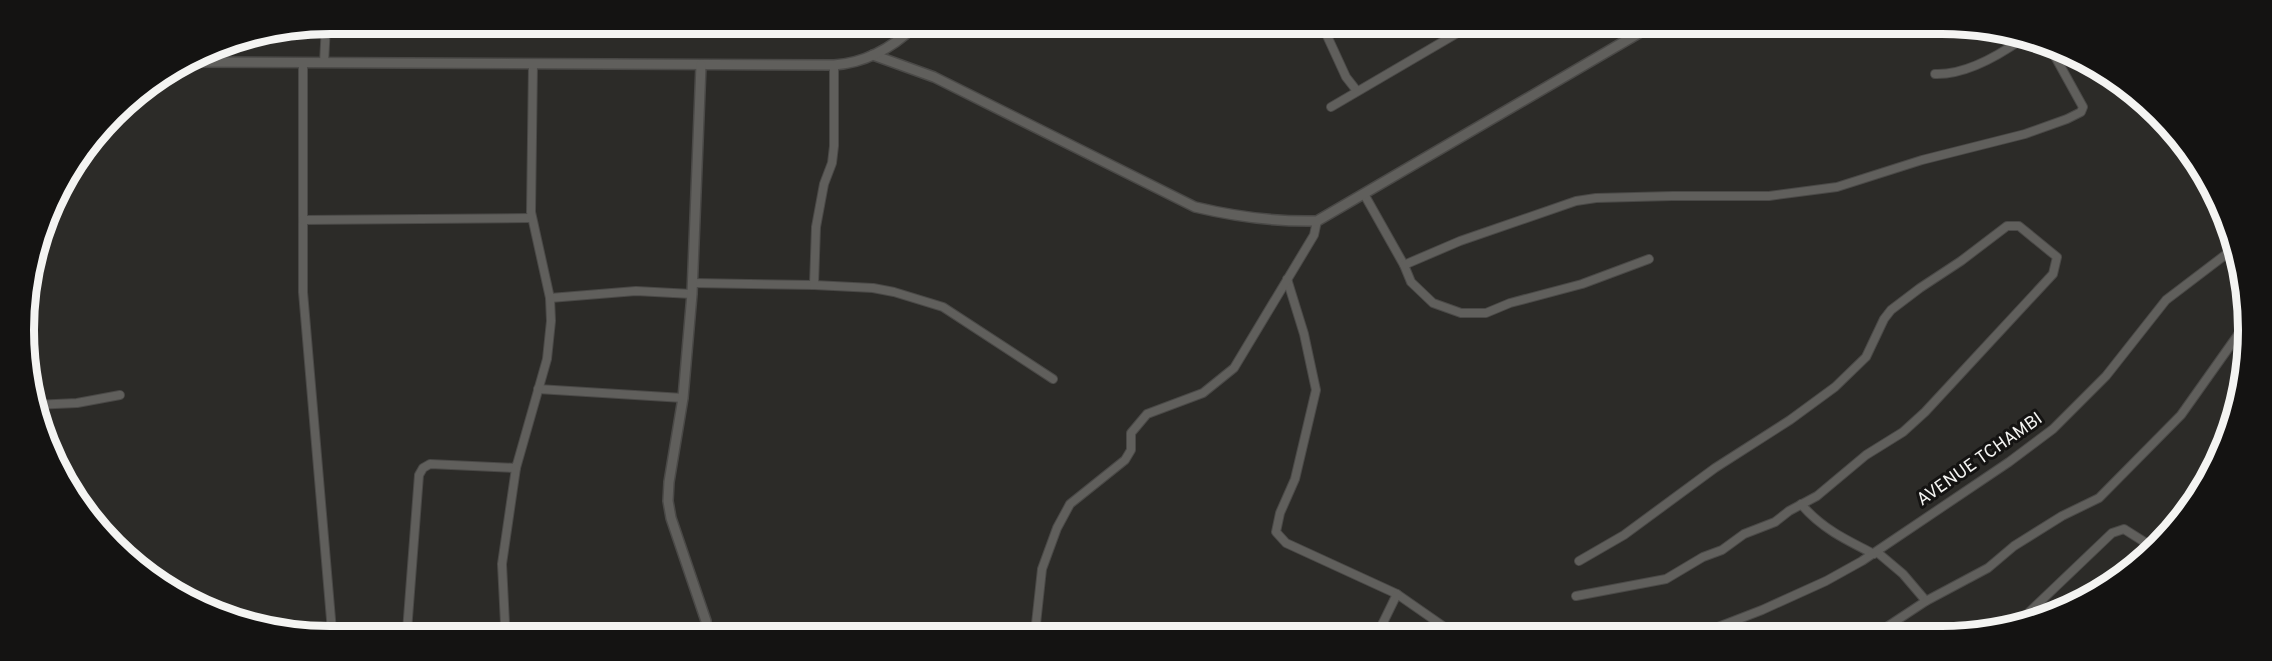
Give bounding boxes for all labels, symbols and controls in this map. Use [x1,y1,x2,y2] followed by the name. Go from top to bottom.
[1913,408,2047,512] street label: AVENUE TCHAMBI

